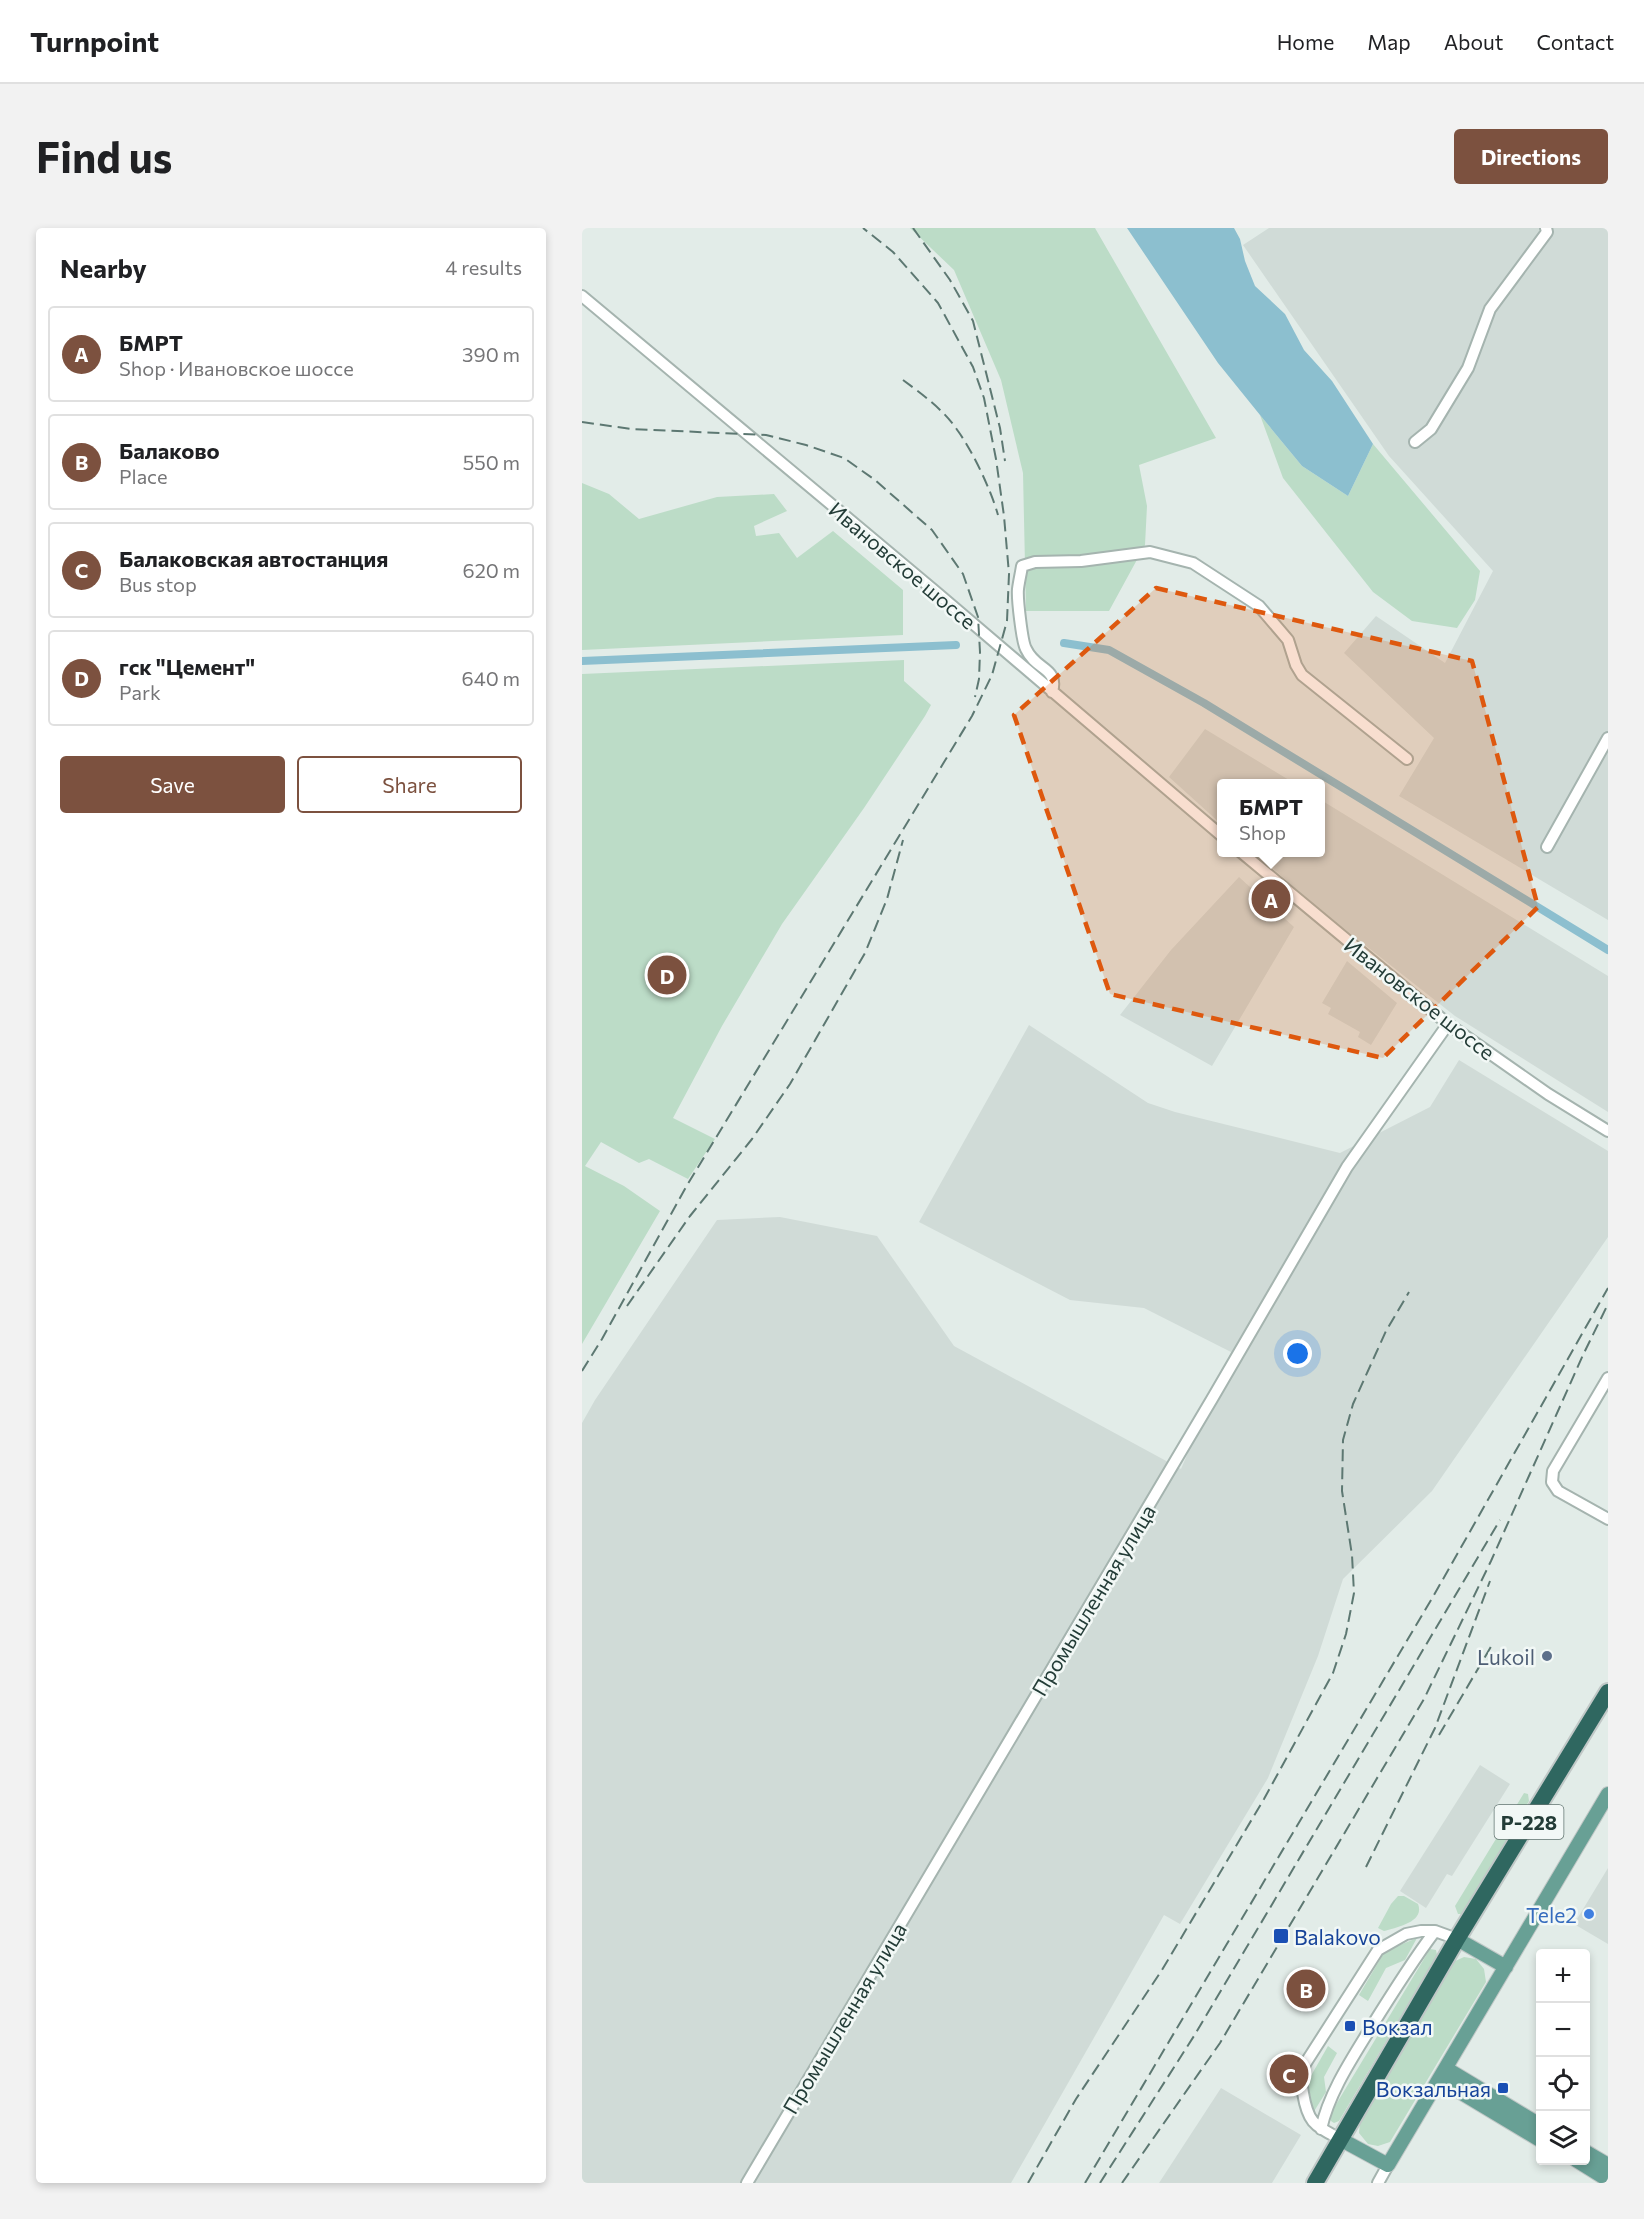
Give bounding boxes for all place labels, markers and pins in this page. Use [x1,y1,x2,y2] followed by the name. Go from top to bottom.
[1252,876,1290,922] pin: A
[648,952,686,998] pin: D
[1477,1644,1535,1669] place label: Lukoil
[1540,1649,1554,1663] marker: Lukoil
[1526,1902,1577,1927] place label: Tele2
[1582,1907,1596,1921] marker: Tele2
[1294,1924,1381,1949] place label: Balakovo
[1272,1927,1290,1945] marker: Balakovo
[1286,1966,1326,2012] pin: B
[1362,2014,1433,2039] place label: Вокзал
[1343,2019,1357,2033] marker: Вокзал
[1270,2052,1308,2096] pin: C
[1376,2076,1491,2101] place label: Вокзальная
[1496,2081,1510,2095] marker: Вокзальная

